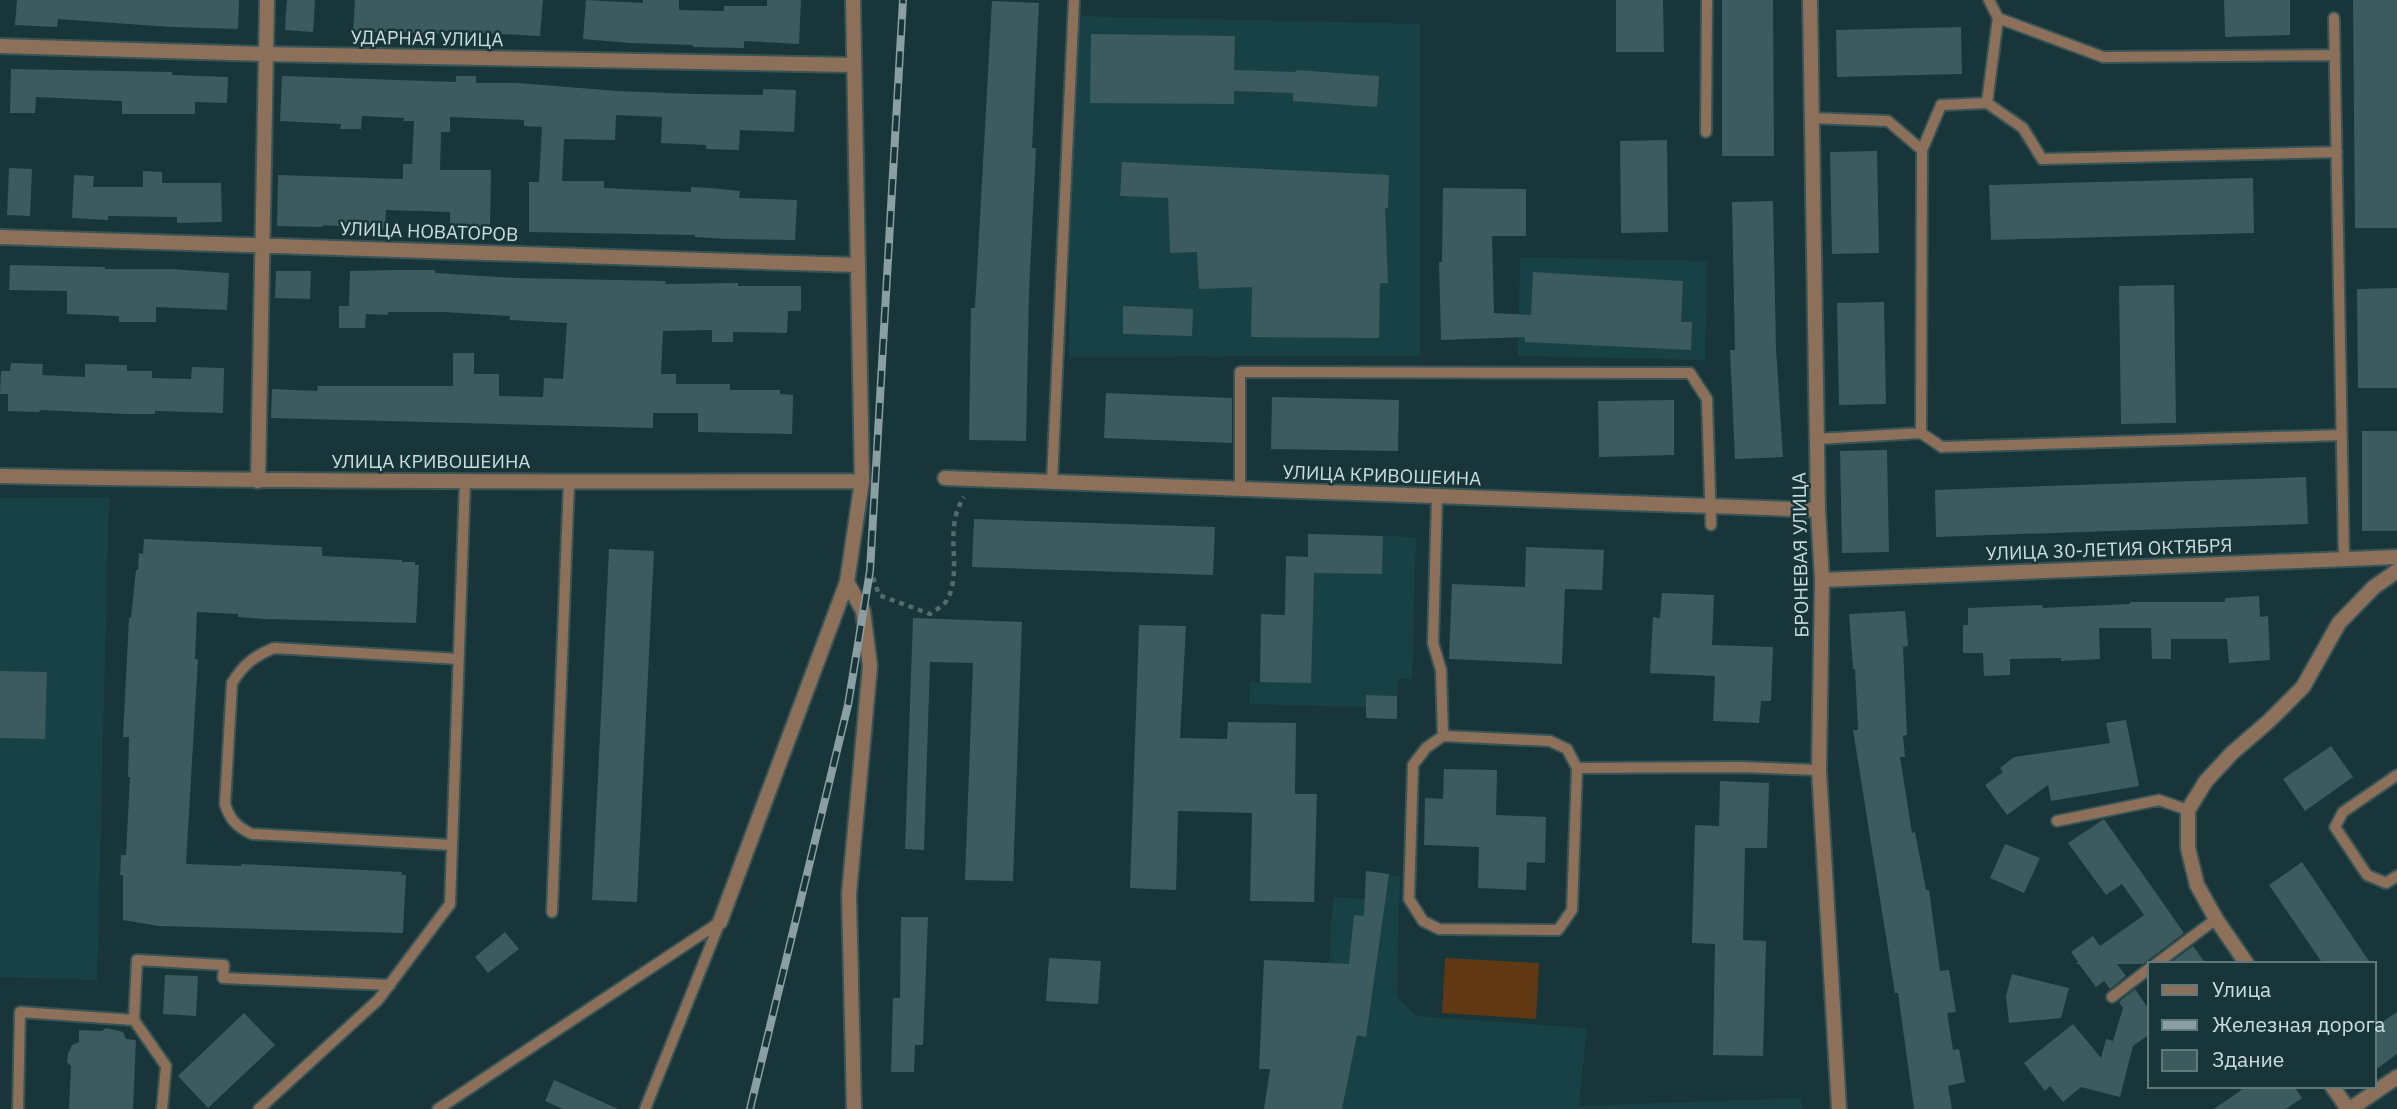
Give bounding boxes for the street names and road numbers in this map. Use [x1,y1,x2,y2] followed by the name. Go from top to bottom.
[350,25,504,51] street label: УДАРНАЯ УЛИЦА
[339,216,519,246] street label: УЛИЦА НОВАТОРОВ
[332,449,531,473] street label: УЛИЦА КРИВОШЕИНА
[1282,460,1482,490] street label: УЛИЦА КРИВОШЕИНА
[1787,472,1813,638] street label: БРОНЕВАЯ УЛИЦА
[1985,533,2233,565] street label: УЛИЦА 30-ЛЕТИЯ ОКТЯБРЯ

